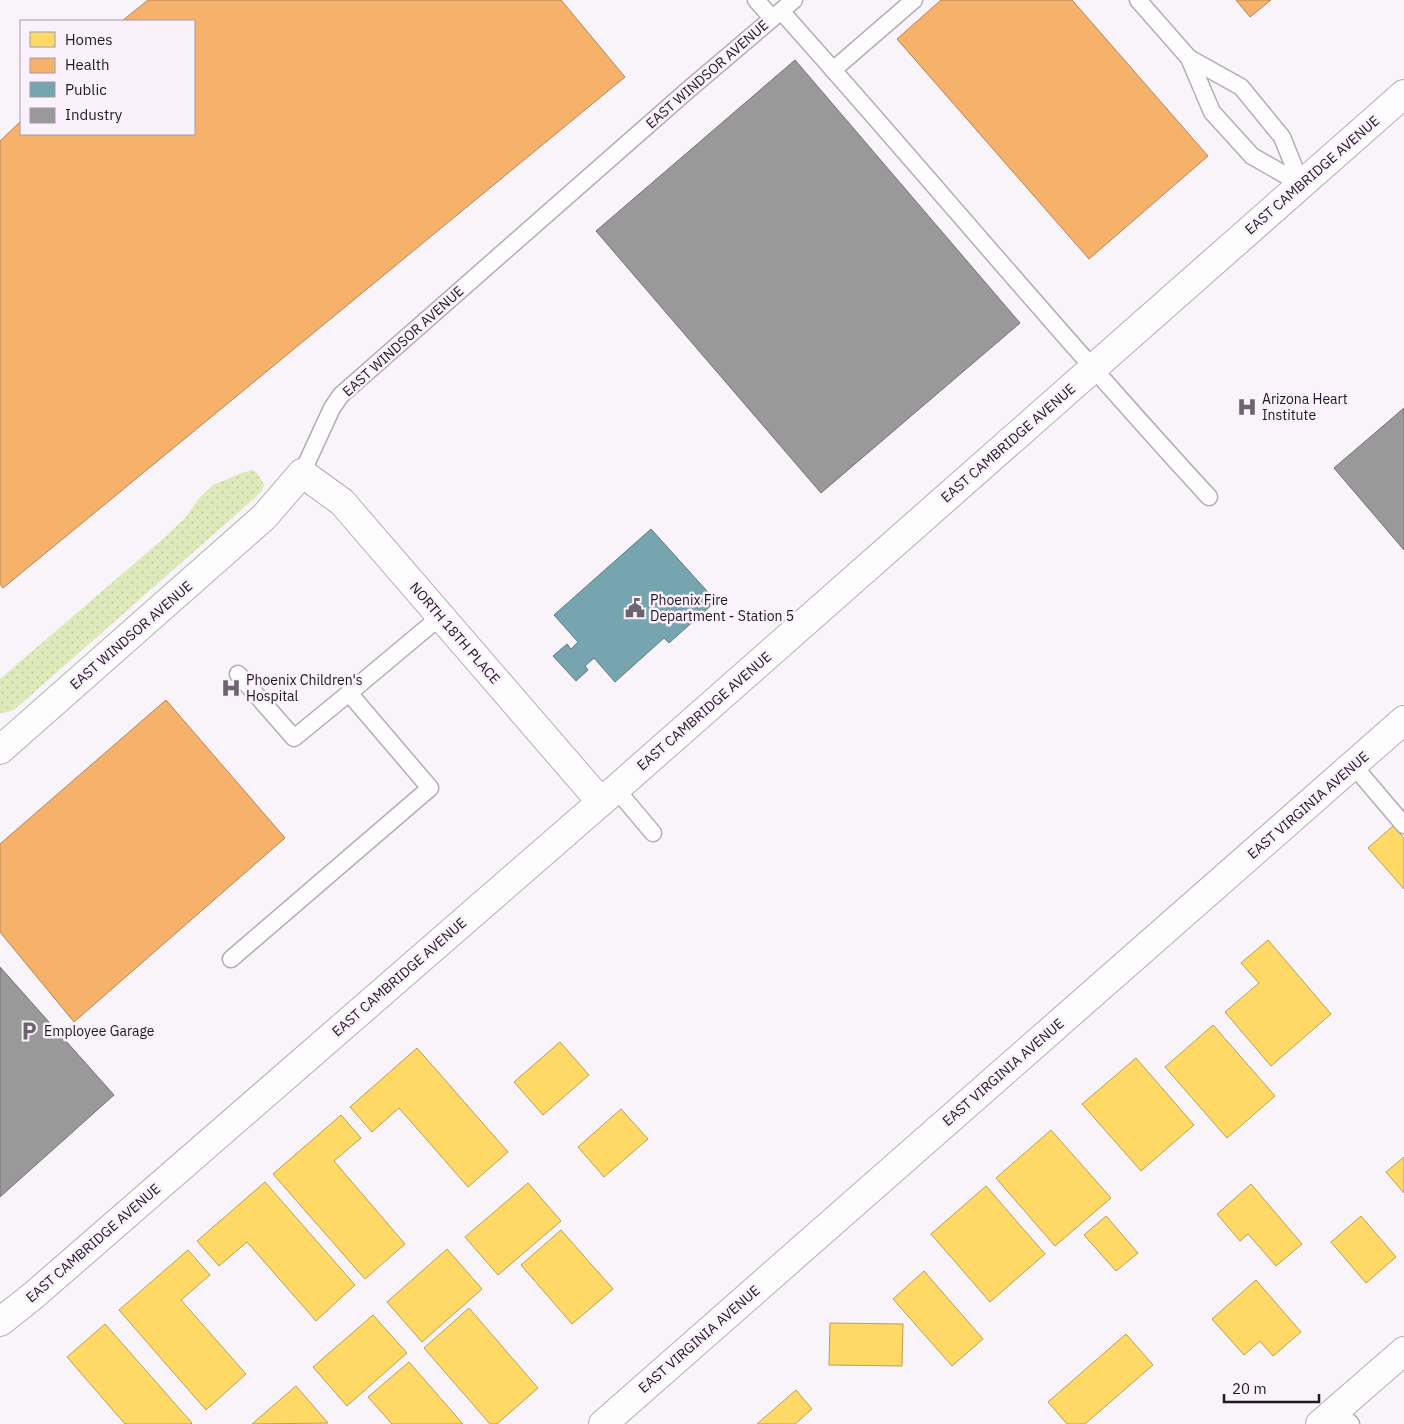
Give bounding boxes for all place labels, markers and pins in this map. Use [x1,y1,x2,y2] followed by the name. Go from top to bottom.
[1262,390,1348,424] place label: Arizona Heart Institute
[1236,396,1258,418] hospital icon: Arizona Heart Institute
[650,591,794,625] place label: Phoenix Fire Department - Station 5
[624,597,646,619] public building icon: Phoenix Fire Department - Station 5
[246,671,363,705] place label: Phoenix Children's Hospital
[220,677,242,699] hospital icon: Phoenix Children's Hospital
[18,1020,40,1042] parking icon: Employee Garage
[44,1022,155,1040] place label: Employee Garage

